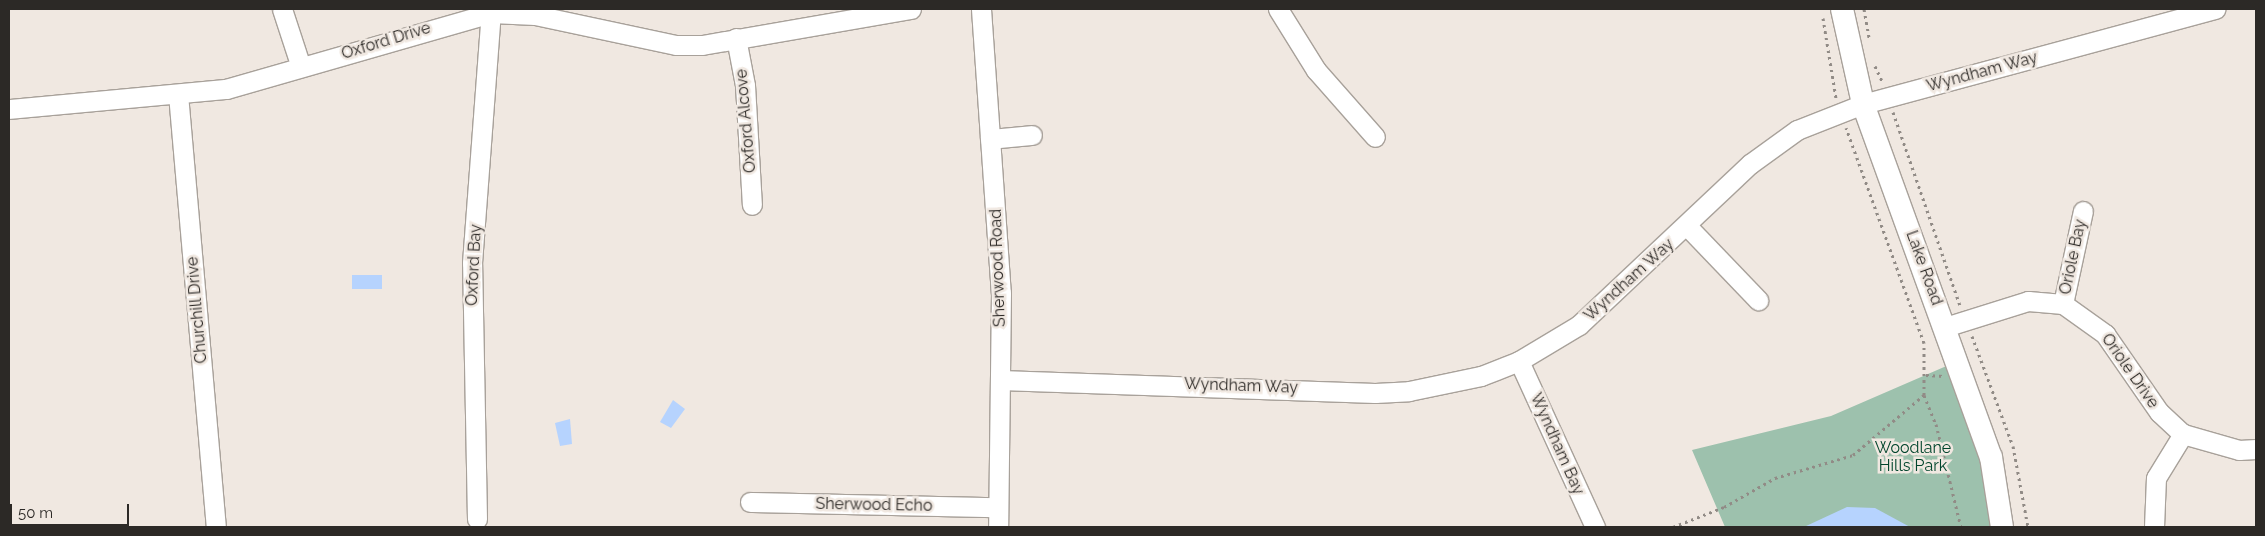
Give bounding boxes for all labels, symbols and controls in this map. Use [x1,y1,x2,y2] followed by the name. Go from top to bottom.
[339,18,433,64] street label: Oxford Drive
[1924,48,2040,96] street label: Wyndham Way
[732,68,760,174] street label: Oxford Alcove
[986,209,1010,327] street label: Sherwood Road
[2056,218,2090,296] street label: Oriole Bay
[462,224,486,306] street label: Oxford Bay
[1902,228,1946,308] street label: Lake Road
[1580,235,1678,325] street label: Wyndham Way
[183,256,211,364] street label: Churchill Drive
[2097,330,2163,412] street label: Oriole Drive
[1184,374,1298,398] street label: Wyndham Way
[1526,390,1588,498] street label: Wyndham Bay
[1875,438,1951,476] park label: Woodlane Hills Park
[12,494,131,526] scale bar
[815,494,933,516] street label: Sherwood Echo
[18,504,53,522] text: 50 m

